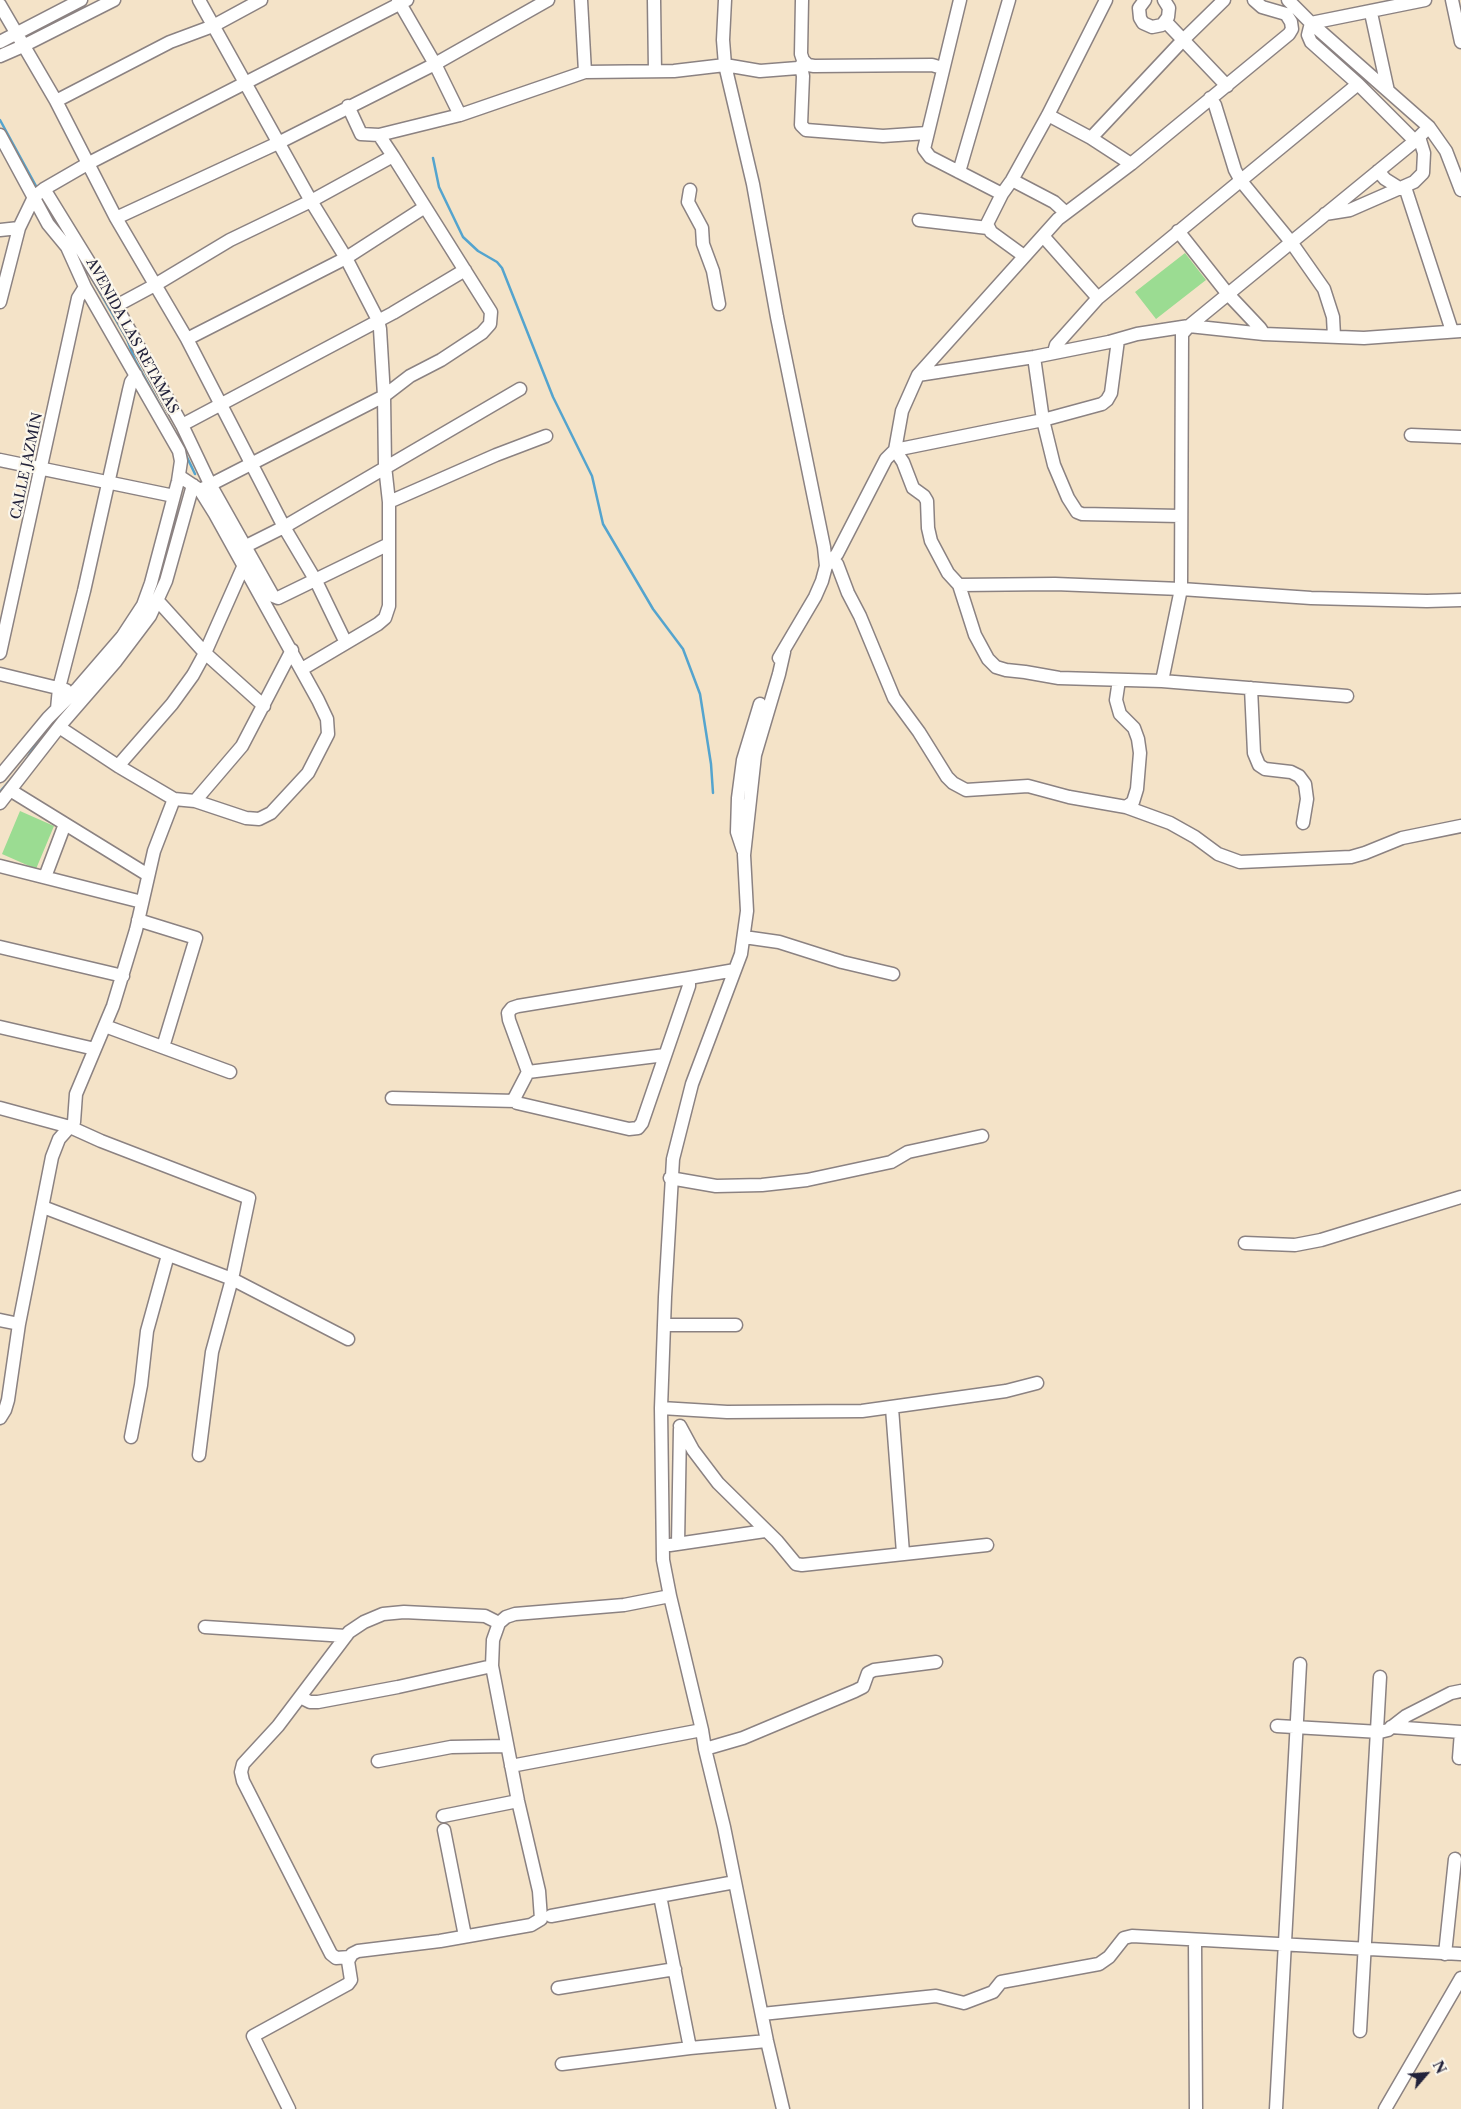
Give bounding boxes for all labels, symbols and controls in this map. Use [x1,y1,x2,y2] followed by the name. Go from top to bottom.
[82,255,182,417] street label: AVENIDA LAS RETAMAS
[7,411,47,521] street label: CALLE JAZMÍN
[1401,2049,1451,2099] north arrow
[1429,2058,1450,2077] text: N

